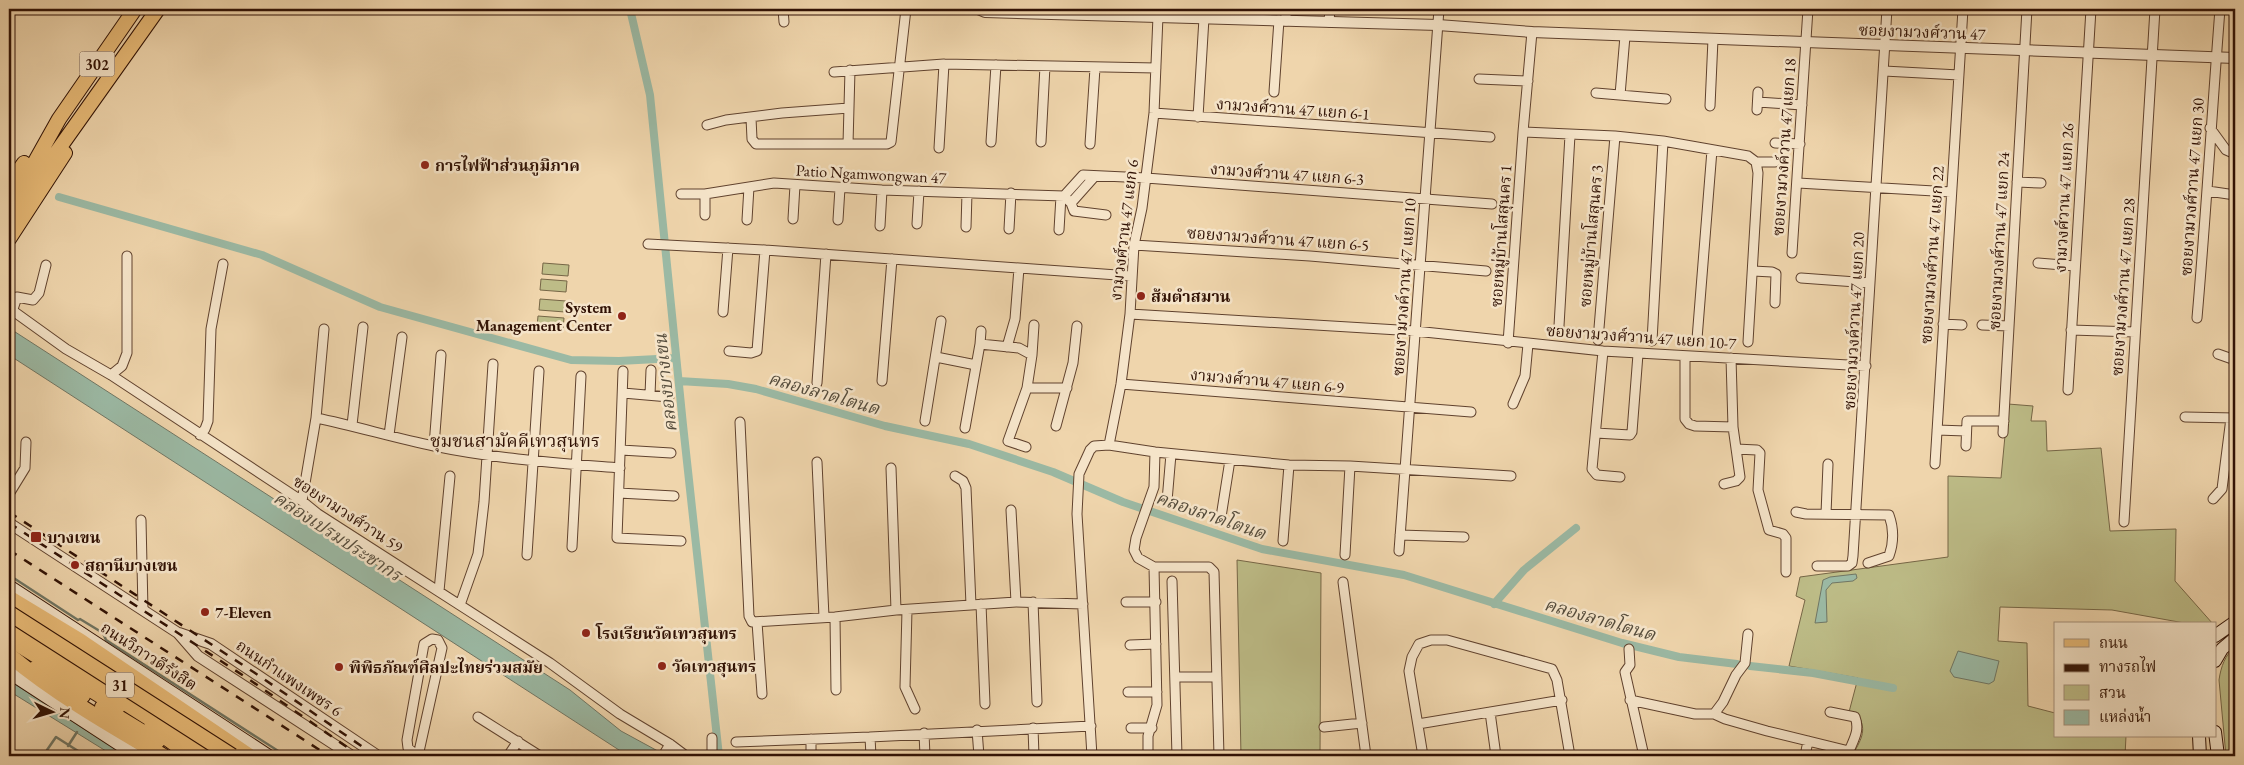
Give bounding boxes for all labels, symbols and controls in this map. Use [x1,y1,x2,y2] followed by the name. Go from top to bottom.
[1858,19,1986,45] street label: ซอยงามวงศ์วาน 47
[80,52,114,76] road number: 302
[1767,57,1801,237] street label: ซอยงามวงค์วาน 47 แยก 18
[1215,93,1371,125] street label: งามวงศ์วาน 47 แยก 6-1
[2175,97,2209,277] street label: ซอยงามวงศ์วาน 47 แยก 30
[2050,122,2078,273] street label: งามวงศ์วาน 47 แยก 26
[1984,151,2014,331] street label: ซอยงามวงศ์วาน 47 แยก 24
[435,155,580,176] place label: การไฟฟ้าส่วนภูมิภาค
[1105,158,1143,302] street label: งามวงศ์วาน 47 แยก 6
[1209,158,1365,190] street label: งามวงศ์วาน 47 แยก 6-3
[419,159,431,171] marker: การไฟฟ้าส่วนภูมิภาค
[795,160,947,188] street label: Patio Ngamwongwan 47
[1486,164,1517,308] street label: ซอยหมู่บ้านโสสุนคร 1
[1574,164,1609,308] street label: ซอยหมู่บ้านโสสุนคร 3
[1915,165,1949,345] street label: ซอยงามวงศ์วาน 47 แยก 22
[1387,197,1421,377] street label: ซอยงามวงค์วาน 47 แยก 10
[2106,197,2140,377] street label: ซอยงามวงศ์วาน 47 แยก 28
[1186,222,1370,256] street label: ซอยงามวงศ์วาน 47 แยก 6-5
[1839,231,1869,410] street label: ซอยงามวงค์วาน 47 แยก 20
[1151,286,1231,307] place label: ส้มตำสมาน
[1135,290,1147,302] marker: ส้มตำสมาน
[476,297,612,336] place label: System Management Center
[616,310,628,322] marker: System Management Center
[1545,320,1737,354] street label: ซอยงามวงศ์วาน 47 แยก 10-7
[648,332,682,433] water label: คลองบางเขน
[1189,364,1345,398] street label: งามวงศ์วาน 47 แยก 6-9
[766,365,883,420] water label: คลองลาดโตนด
[430,429,600,453] district label: ชุมชนสามัคคีเทวสุนทร
[289,471,407,558] street label: ซอยงามวงศ์วาน 59
[1153,485,1270,545] water label: คลองลาดโตนด
[270,486,408,587] water label: คลองเปรมประชากร
[47,527,101,548] place label: บางเขน
[29,530,43,544] marker: บางเขน
[85,555,178,576] place label: สถานีบางเขน
[69,559,81,571] marker: สถานีบางเขน
[1542,591,1659,646] water label: คลองลาดโตนด
[215,602,272,623] place label: 7-Eleven
[199,606,211,618] marker: 7-Eleven
[97,617,201,695] street label: ถนนวิภาวดีรังสิต
[2054,622,2216,738] legend
[595,623,737,645] place label: โรงเรียนวัดเทวสุนทร
[580,627,592,639] marker: โรงเรียนวัดเทวสุนทร
[2099,633,2128,652] text: ถนน
[232,635,346,721] street label: ถนนกำแพงเพชร 6
[672,656,756,678] place label: วัดเทวสุนทร
[2099,656,2156,676] text: ทางรถไฟ
[349,657,543,678] place label: พิพิธภัณฑ์ศิลปะไทยร่วมสมัย
[656,660,668,672] marker: วัดเทวสุนทร
[333,661,345,673] marker: พิพิธภัณฑ์ศิลปะไทยร่วมสมัย
[106,672,134,698] road number: 31
[2099,683,2126,702] text: สวน
[28,688,78,738] north arrow
[2099,706,2151,726] text: แหล่งน้ำ
[55,707,74,720] text: N

